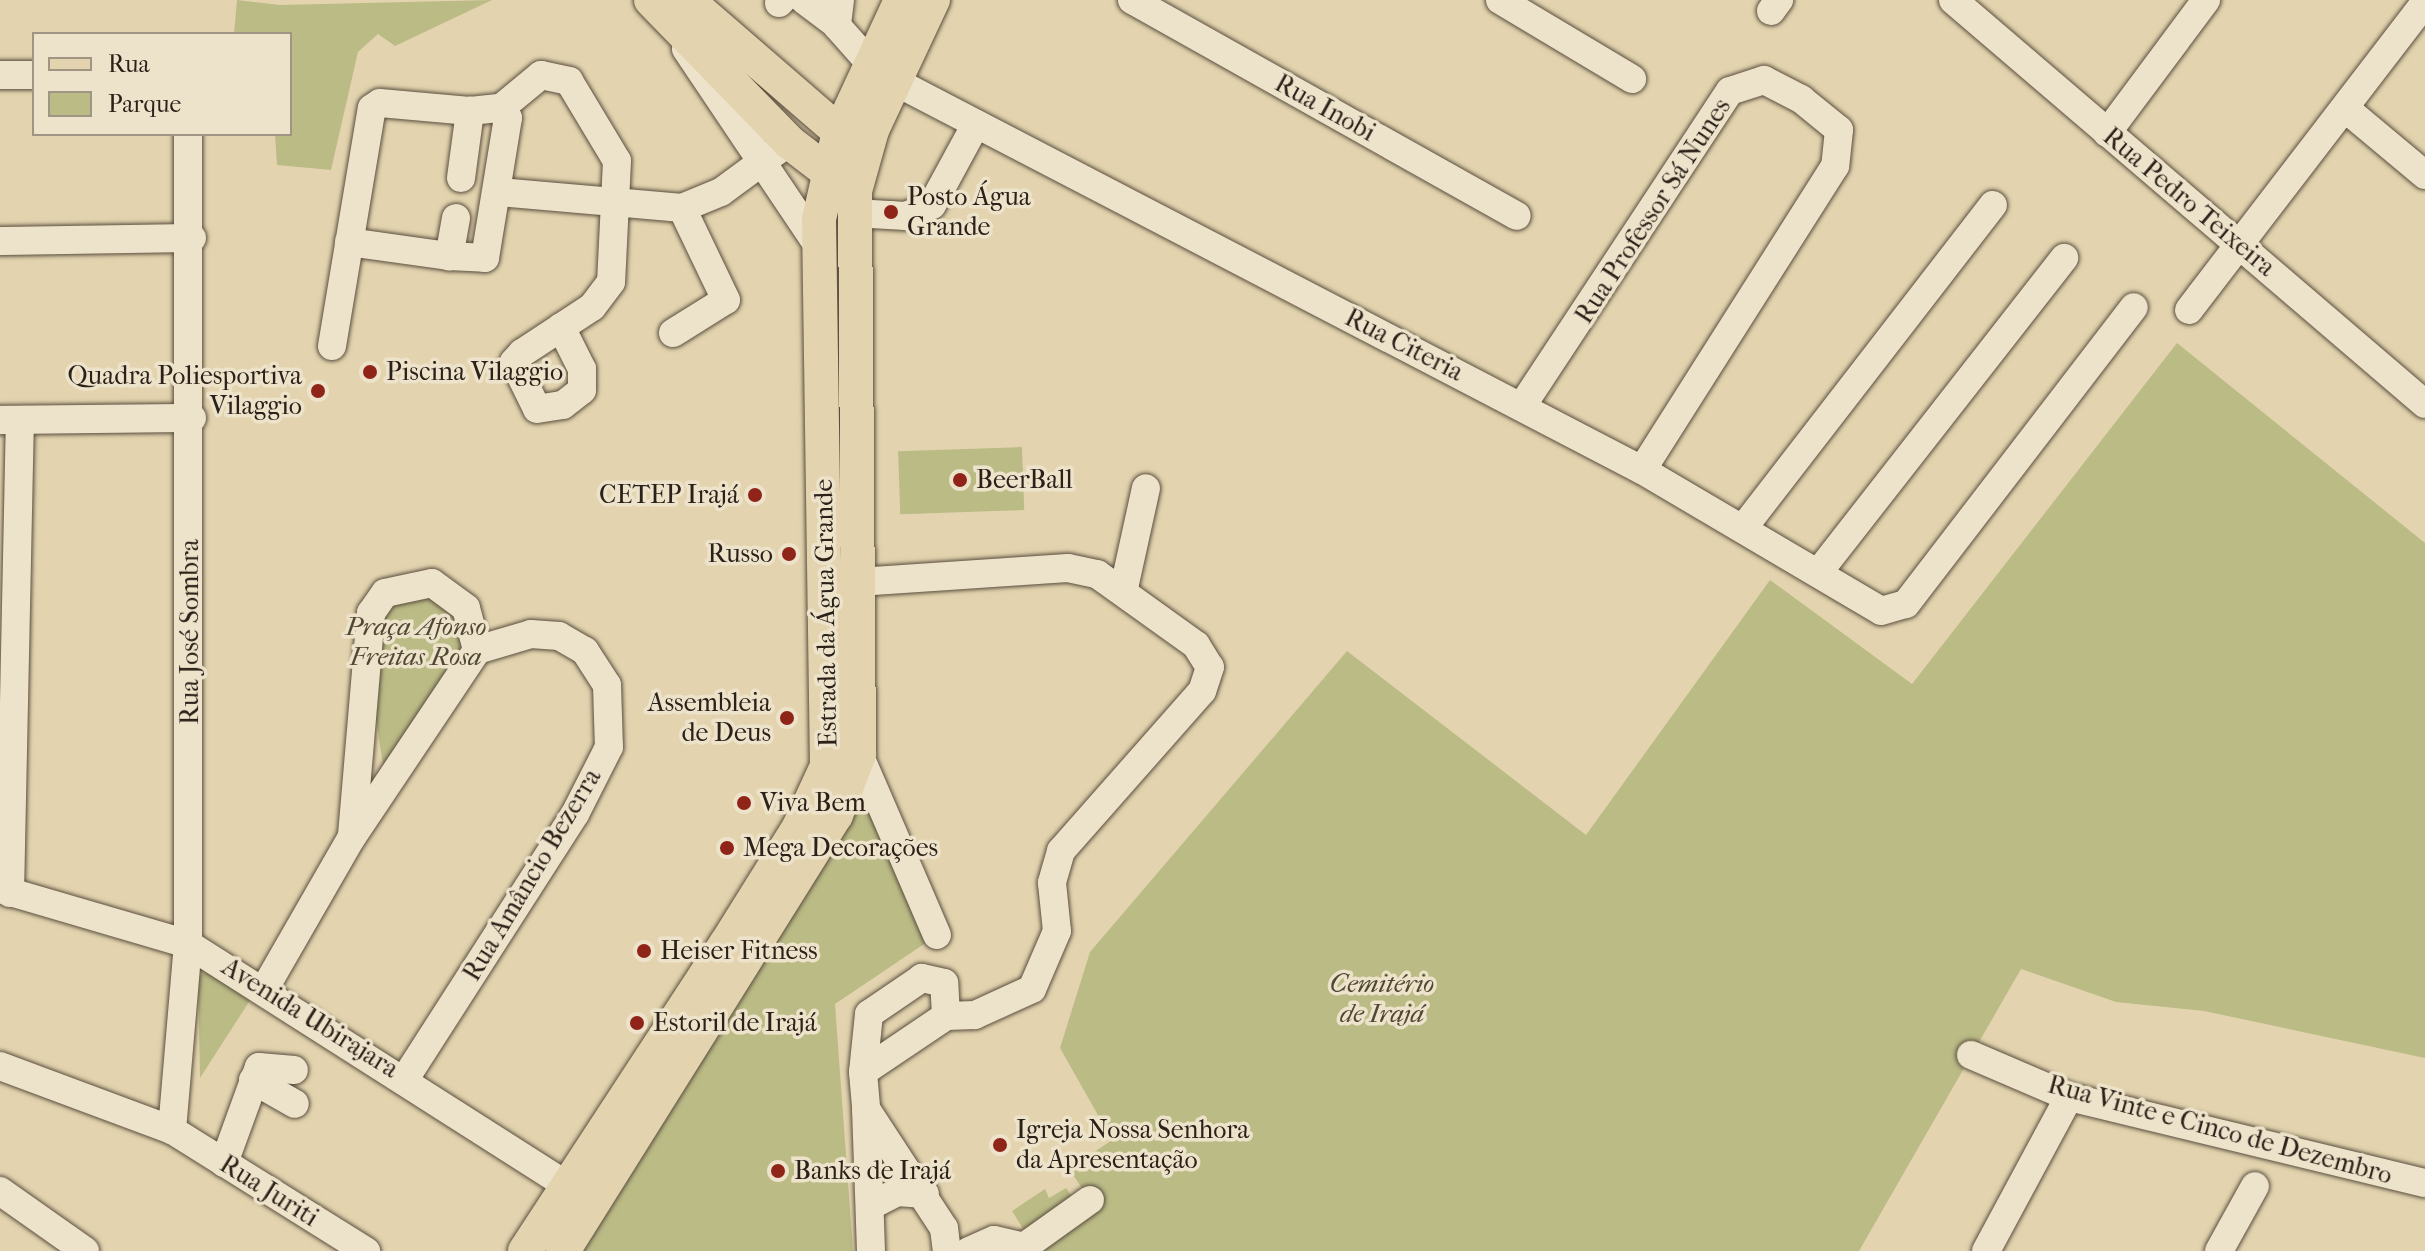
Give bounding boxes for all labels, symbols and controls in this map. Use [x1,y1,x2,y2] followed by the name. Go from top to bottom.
[32,32,292,136] legend
[108,50,150,78] text: Rua
[1269,68,1381,148] street label: Rua Inobi
[108,90,181,118] text: Parque
[1568,92,1738,330] street label: Rua Professor Sá Nunes
[2097,121,2281,283] street label: Rua Pedro Teixeira
[907,181,1031,242] place label: Posto Água Grande
[882,203,900,221] marker: Posto Água Grande
[1340,302,1468,388] street label: Rua Citeria
[386,356,563,388] place label: Piscina Vilaggio
[68,360,302,422] place label: Quadra Poliesportiva Vilaggio
[361,363,379,381] marker: Piscina Vilaggio
[309,382,327,400] marker: Quadra Poliesportiva Vilaggio
[976,464,1073,496] place label: BeerBall
[951,471,969,489] marker: BeerBall
[599,479,739,511] place label: CETEP Irajá
[808,479,844,747] street label: Estrada da Água Grande
[746,486,764,504] marker: CETEP Irajá
[707,538,773,570] place label: Russo
[174,539,206,725] street label: Rua José Sombra
[780,545,798,563] marker: Russo
[346,611,486,672] park label: Praça Afonso Freitas Rosa
[648,687,771,748] place label: Assembleia de Deus
[778,709,796,727] marker: Assembleia de Deus
[456,763,608,987] street label: Rua Amâncio Bezerra
[760,787,866,819] place label: Viva Bem
[735,794,753,812] marker: Viva Bem
[743,832,938,864] place label: Mega Decorações
[718,839,736,857] marker: Mega Decorações
[660,935,818,967] place label: Heiser Fitness
[635,942,653,960] marker: Heiser Fitness
[216,951,404,1085] street label: Avenida Ubirajara
[1330,968,1434,1030] park label: Cemitério de Irajá
[653,1007,817,1039] place label: Estoril de Irajá
[628,1014,646,1032] marker: Estoril de Irajá
[2044,1069,2396,1191] street label: Rua Vinte e Cinco de Dezembro
[1016,1114,1249,1176] place label: Igreja Nossa Senhora da Apresentação
[991,1136,1009,1154] marker: Igreja Nossa Senhora da Apresentação
[214,1149,324,1233] street label: Rua Juriti
[794,1155,951,1187] place label: Banks de Irajá
[769,1162,787,1180] marker: Banks de Irajá

